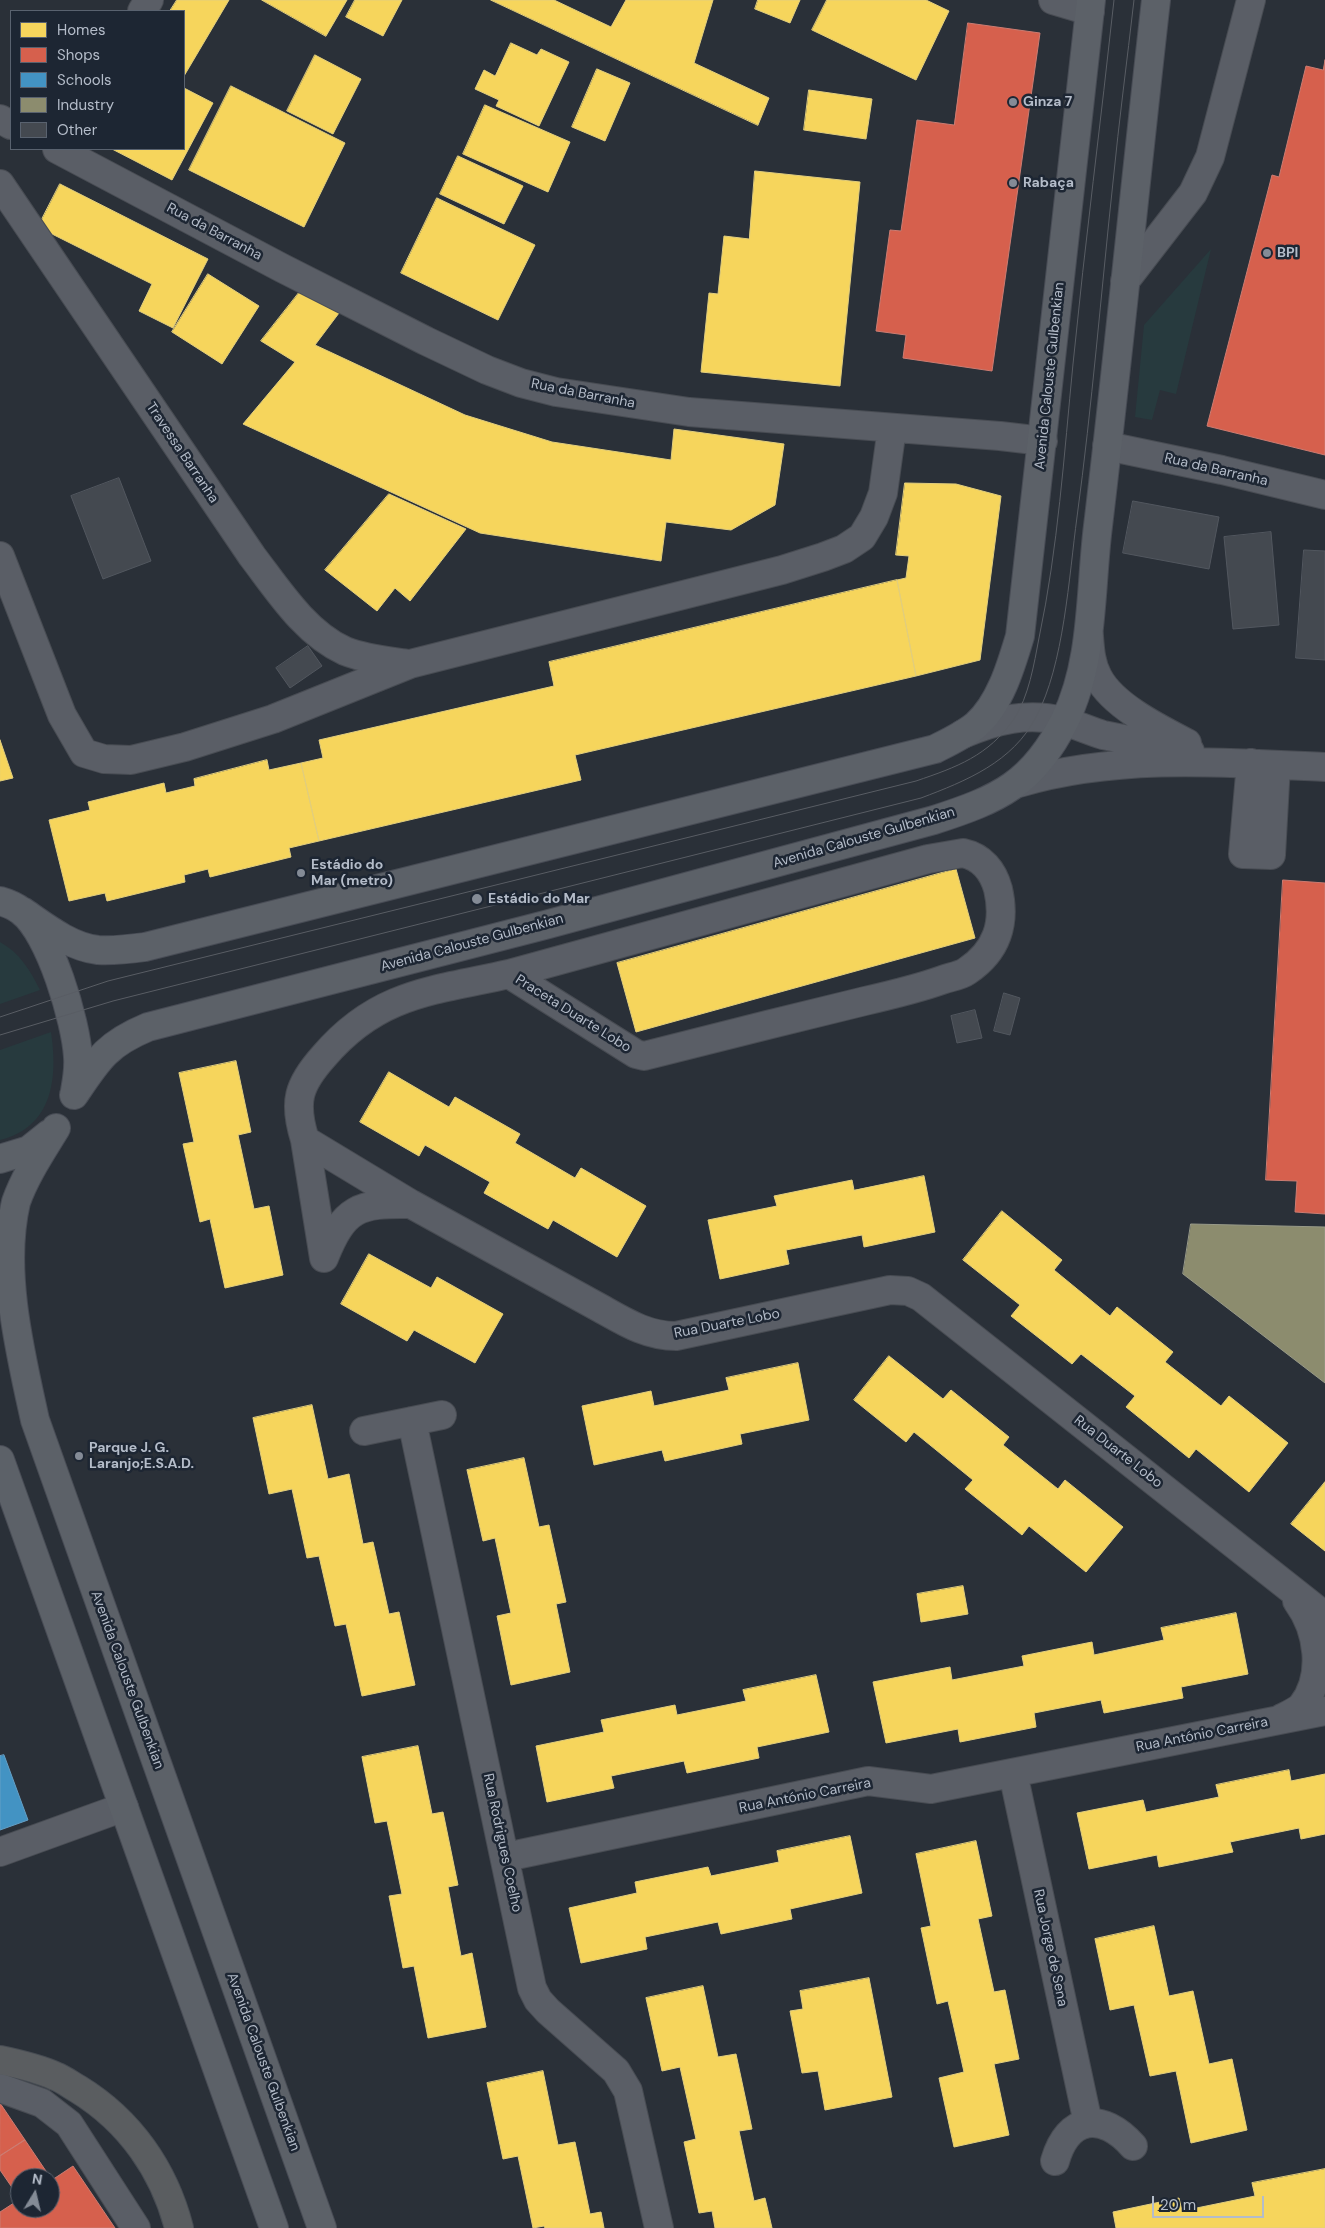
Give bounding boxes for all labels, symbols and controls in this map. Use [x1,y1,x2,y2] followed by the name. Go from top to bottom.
[10,10,185,150] legend
[57,20,106,40] text: Homes
[57,45,100,65] text: Shops
[57,70,112,90] text: Schools
[1023,94,1072,110] place label: Ginza 7
[57,95,114,115] text: Industry
[1007,96,1019,108] marker: Ginza 7
[57,120,97,140] text: Other
[1023,175,1074,191] place label: Rabaça
[1007,177,1019,189] marker: Rabaça
[163,200,265,264] street label: Rua da Barranha
[1277,245,1298,261] place label: BPI
[1261,247,1273,259] marker: BPI
[1032,281,1068,471] street label: Avenida Calouste Gulbenkian
[530,376,636,412] street label: Rua da Barranha
[142,400,222,506] street label: Travessa Barranha
[1163,450,1269,490] street label: Rua da Barranha
[771,804,957,872] street label: Avenida Calouste Gulbenkian
[311,857,393,890] place label: Estádio do Mar (metro)
[295,867,307,879] marker: Estádio do Mar (metro)
[488,891,590,907] place label: Estádio do Mar
[470,892,484,906] marker: Estádio do Mar
[379,911,565,975] street label: Avenida Calouste Gulbenkian
[512,972,634,1056] street label: Praceta Duarte Lobo
[673,1305,781,1343] street label: Rua Duarte Lobo
[1070,1412,1166,1492] street label: Rua Duarte Lobo
[89,1440,194,1472] place label: Parque J. G. Laranjo;E.S.A.D.
[73,1450,85,1462] marker: Parque J. G. Laranjo;E.S.A.D.
[87,1589,167,1771] street label: Avenida Calouste Gulbenkian
[1135,1714,1269,1756] street label: Rua António Carreira
[479,1772,525,1914] street label: Rua Rodrigues Coelho
[738,1775,872,1817] street label: Rua António Carreira
[1029,1888,1071,2008] street label: Rua Jorge de Sena
[223,1971,303,2153] street label: Avenida Calouste Gulbenkian
[10,2168,60,2218] north arrow
[31,2169,44,2189] text: N
[1155,2186,1268,2218] scale bar
[1160,2195,1196,2215] text: 20 m

